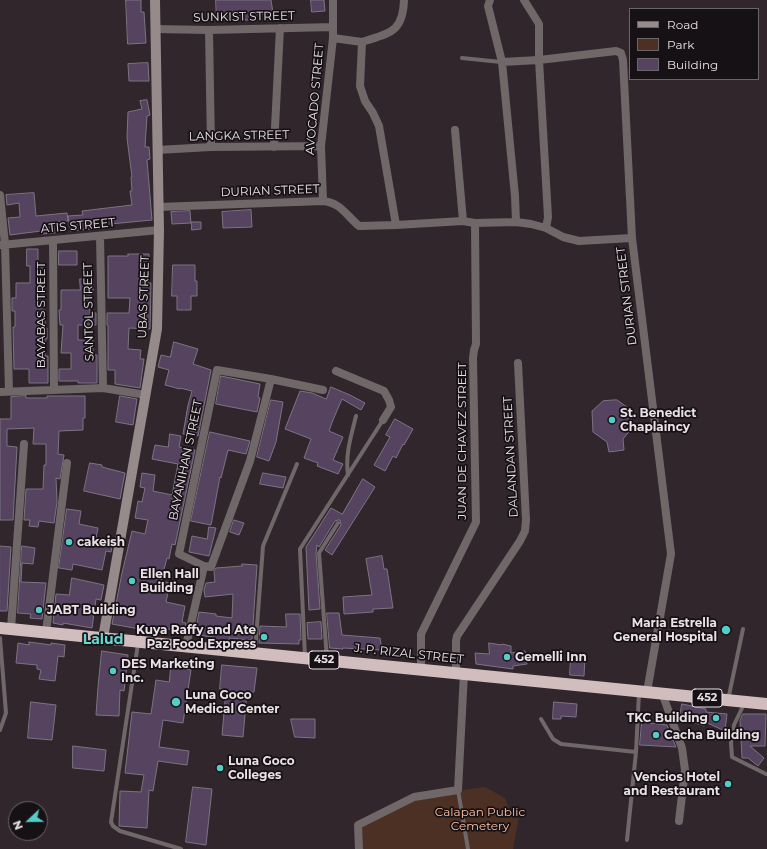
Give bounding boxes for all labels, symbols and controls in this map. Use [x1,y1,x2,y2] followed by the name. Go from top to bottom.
[629,8,759,80] legend
[193,9,295,25] street label: SUNKIST STREET
[667,17,698,32] text: Road
[667,37,694,52] text: Park
[303,43,327,155] street label: AVOCADO STREET
[667,57,718,72] text: Building
[189,128,289,144] street label: LANGKA STREET
[220,182,320,200] street label: DURIAN STREET
[40,216,116,236] street label: ATIS STREET
[614,246,640,346] street label: DURIAN STREET
[135,255,153,339] street label: UBAS STREET
[34,262,48,368] street label: BAYABAS STREET
[81,263,97,361] street label: SANTOL STREET
[455,362,469,520] street label: JUAN DE CHAVEZ STREET
[501,396,521,518] street label: DALANDAN STREET
[166,398,206,522] street label: BAYANIHAN STREET
[620,406,697,434] place label: St. Benedict Chaplaincy
[607,415,617,425] marker: St. Benedict Chaplaincy
[77,535,125,549] place label: cakeish
[64,537,74,547] marker: cakeish
[140,567,199,595] place label: Ellen Hall Building
[127,576,137,586] marker: Ellen Hall Building
[47,603,136,617] place label: JABT Building
[34,605,44,615] marker: JABT Building
[613,616,717,644] place label: Maria Estrella General Hospital
[136,623,256,651] place label: Kuya Raffy and Ate Paz Food Express
[720,624,732,636] marker: Maria Estrella General Hospital
[83,632,123,648] district label: Lalud
[259,632,269,642] marker: Kuya Raffy and Ate Paz Food Express
[353,641,465,667] street label: J. P. RIZAL STREET
[515,650,587,664] place label: Gemelli Inn
[309,651,339,669] road number: 452
[502,652,512,662] marker: Gemelli Inn
[121,657,215,685] place label: DES Marketing Inc.
[108,666,118,676] marker: DES Marketing Inc.
[185,688,280,716] place label: Luna Goco Medical Center
[692,689,722,707] road number: 452
[170,696,182,708] marker: Luna Goco Medical Center
[627,711,708,725] place label: TKC Building
[711,713,721,723] marker: TKC Building
[664,728,760,742] place label: Cacha Building
[651,730,661,740] marker: Cacha Building
[228,754,295,782] place label: Luna Goco Colleges
[215,763,225,773] marker: Luna Goco Colleges
[624,770,720,798] place label: Vencios Hotel and Restaurant
[723,779,733,789] marker: Vencios Hotel and Restaurant
[8,801,48,841] north arrow
[435,805,525,833] park label: Calapan Public Cemetery
[10,818,26,832] text: N

